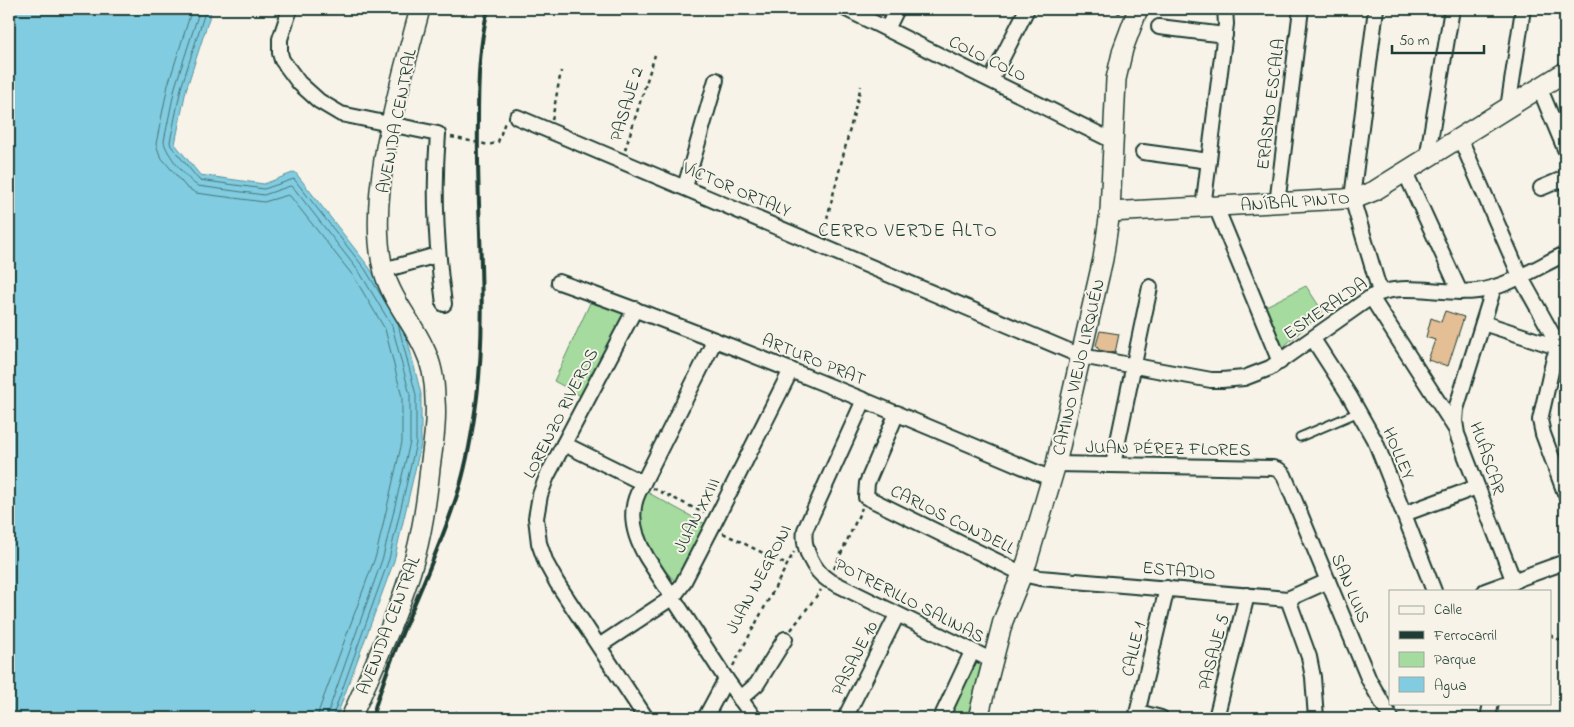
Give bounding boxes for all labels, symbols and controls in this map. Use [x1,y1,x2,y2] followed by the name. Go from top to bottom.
[1392,22,1484,54] scale bar
[944,30,1030,90] street label: COLO COLO
[1399,30,1430,52] text: 50 m
[1251,37,1293,171] street label: ERASMO ESCALA
[371,47,425,196] street label: AVENIDA CENTRAL
[604,64,652,145] street label: PASAJE 2
[677,156,795,226] street label: VÍCTOR ORTALY
[1240,186,1351,220] street label: ANÍBAL PINTO
[818,218,998,245] district label: CERRO VERDE ALTO
[1279,272,1373,347] street label: ESMERALDA
[1047,277,1113,458] street label: CAMINO VIEJO LIRQUÉN
[757,328,869,393] street label: ARTURO PRAT
[518,344,606,484] street label: LORENZO RIVEROS
[1462,419,1511,499] street label: HUÁSCAR
[1374,423,1420,485] street label: HOLLEY
[1085,436,1251,464] street label: JUAN PÉREZ FLORES
[668,474,728,558] street label: JUAN XXIII
[885,479,1019,562] street label: CARLOS CONDELL
[720,521,800,639] street label: JUAN NEGRONI
[1323,550,1375,628] street label: SAN LUIS
[351,552,428,699] street label: AVENIDA CENTRAL
[830,553,988,651] street label: POTRERILLO SALINAS
[1141,556,1216,588] street label: ESTADIO
[1389,590,1552,704] legend
[1434,599,1462,621] text: Calle
[1192,612,1238,693] street label: PASAJE 5
[826,617,886,701] street label: PASAJE 10
[1116,619,1154,679] street label: CALLE 1
[1433,625,1497,647] text: Ferrocarril
[1434,649,1476,671] text: Parque
[1434,675,1467,698] text: Agua

